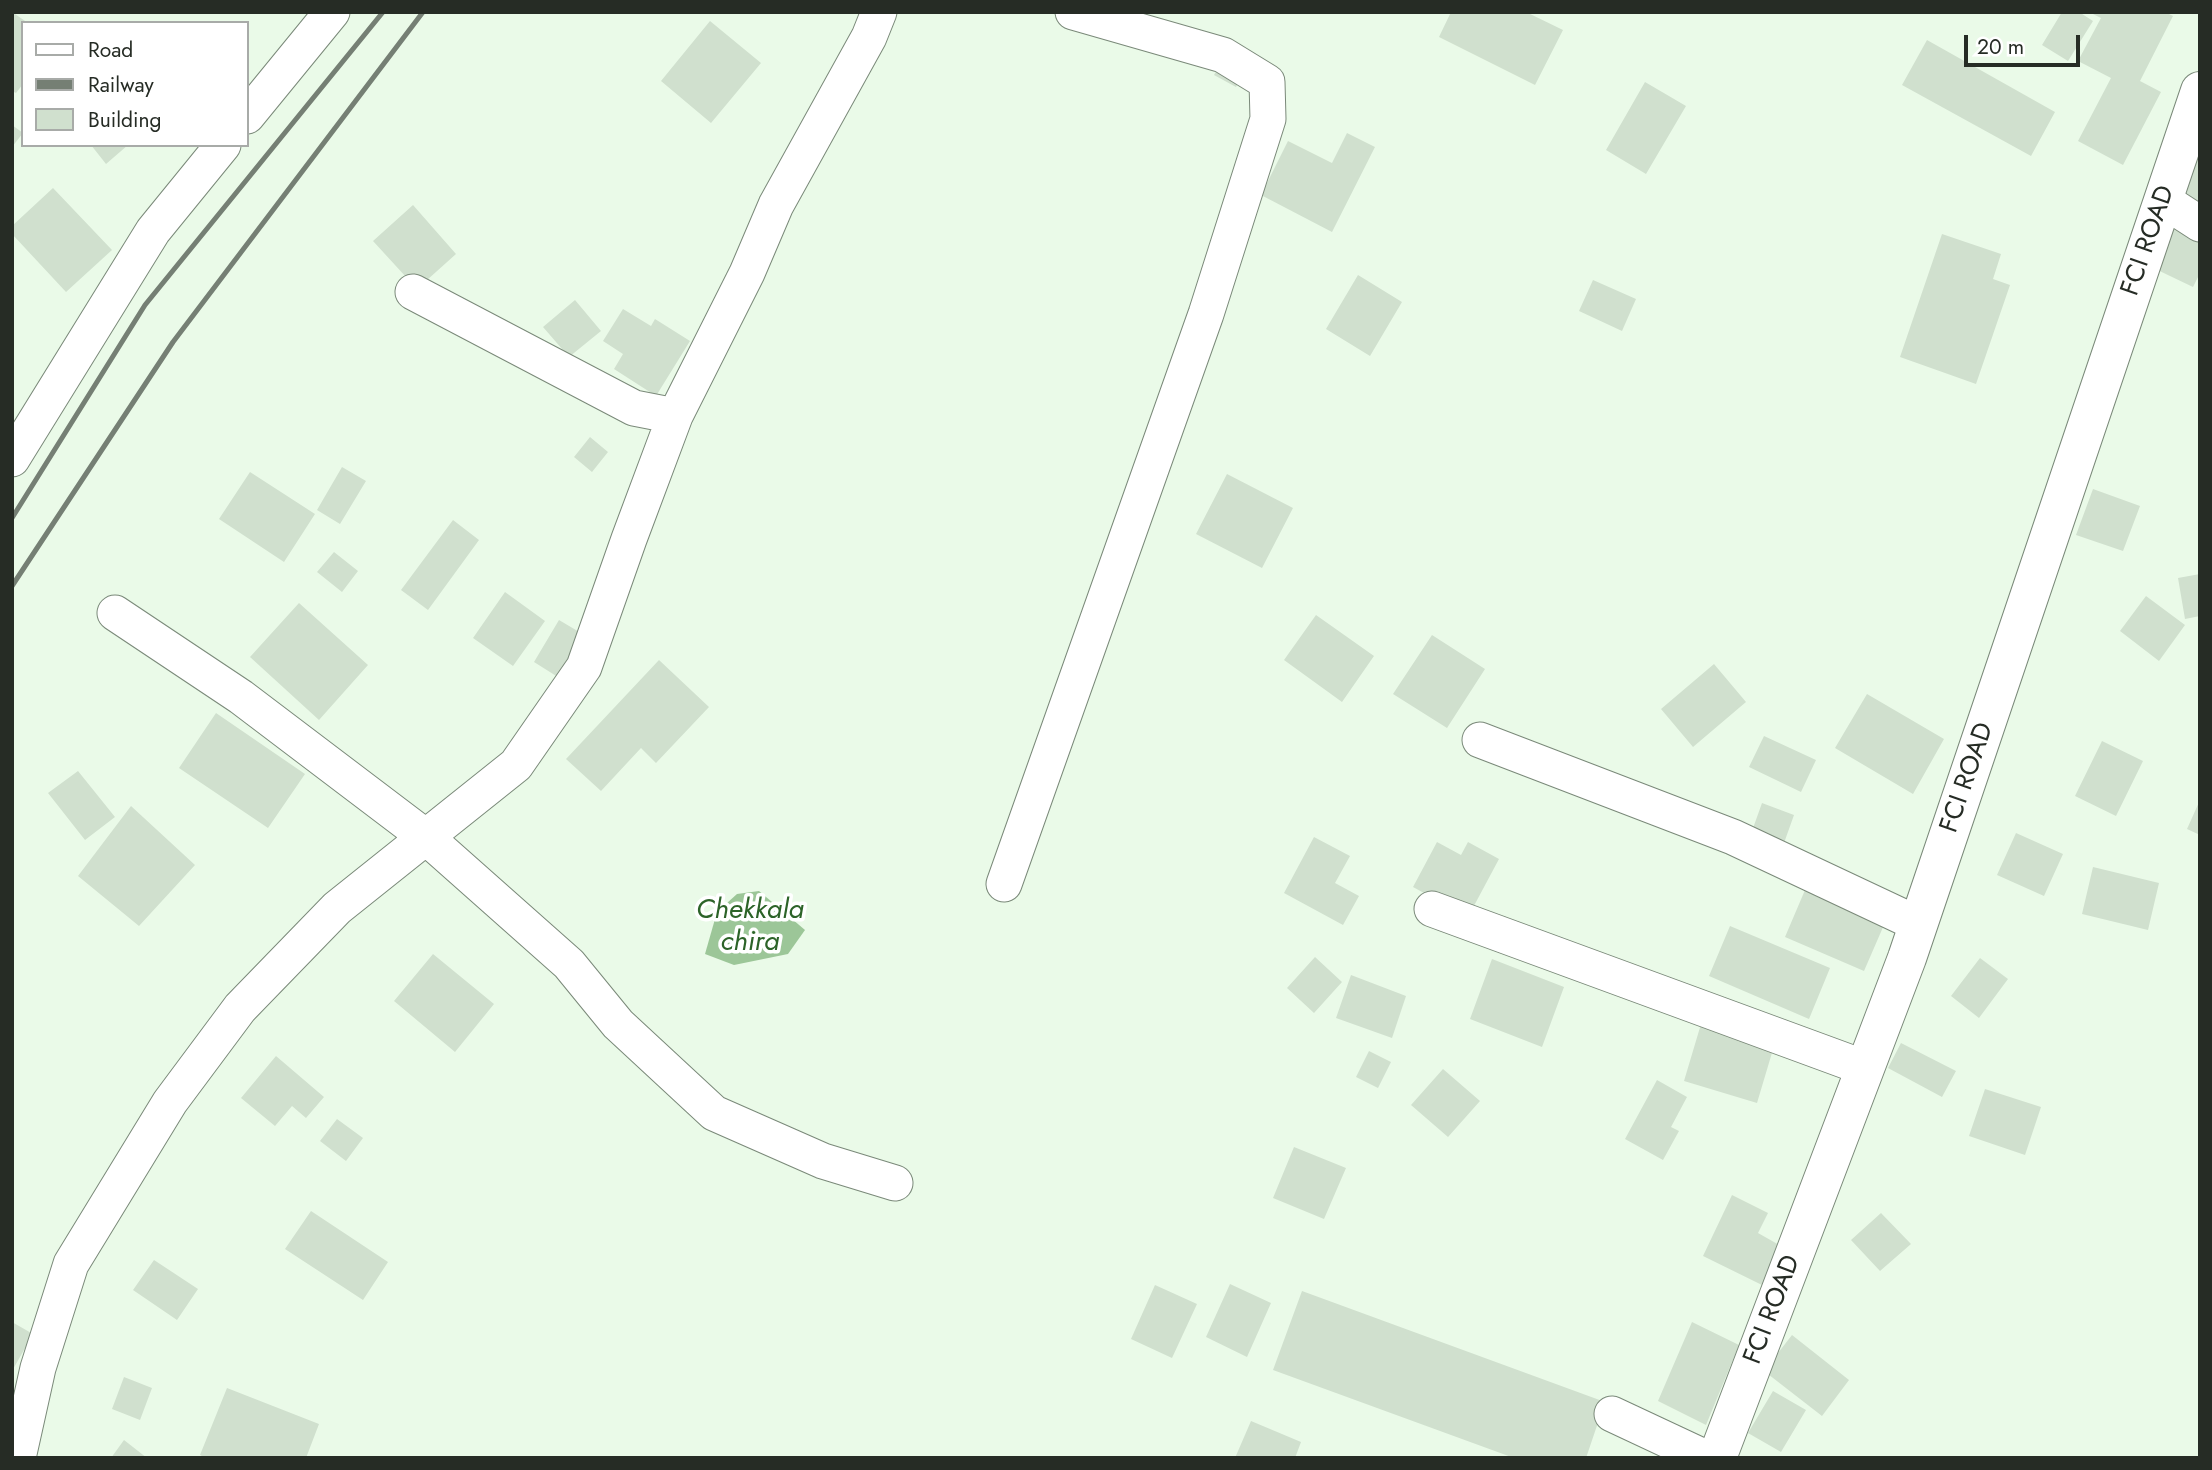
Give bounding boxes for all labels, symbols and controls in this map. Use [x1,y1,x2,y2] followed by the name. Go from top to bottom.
[21,21,248,147] legend
[1967,21,2082,65] scale bar
[1977,32,2024,62] text: 20 m
[88,35,133,65] text: Road
[88,70,154,100] text: Railway
[88,105,161,135] text: Building
[2116,182,2182,300] street label: FCI ROAD
[1935,719,2001,837] street label: FCI ROAD
[696,894,804,960] water label: Chekkala chira
[1738,1251,1808,1369] street label: FCI ROAD

